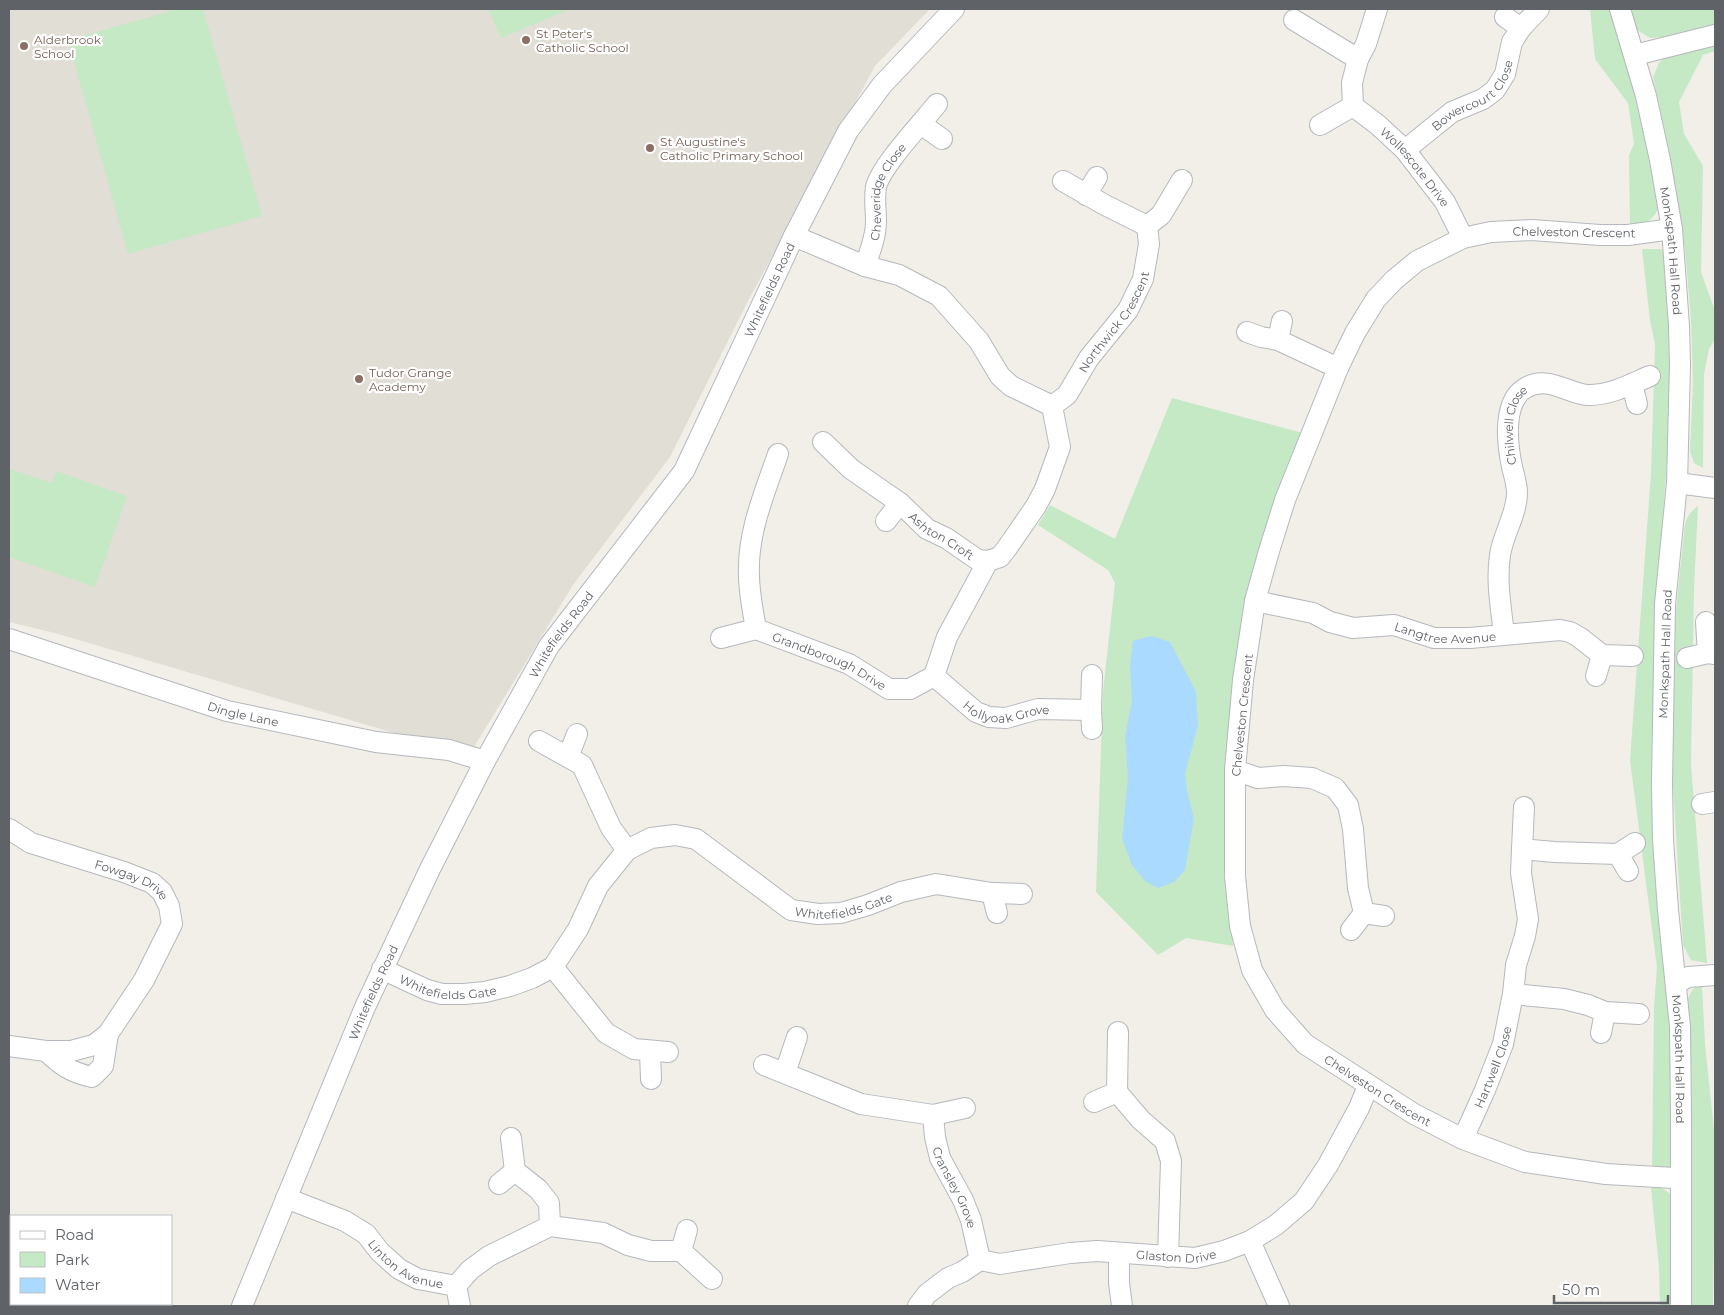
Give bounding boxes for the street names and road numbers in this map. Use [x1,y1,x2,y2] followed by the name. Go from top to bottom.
[1428,58,1515,133] street label: Bowercourt Close
[1377,124,1454,209] street label: Wollescote Drive
[866,140,909,242] street label: Cheveridge Close
[1657,185,1686,316] street label: Monkspath Hall Road
[1512,223,1636,241] street label: Chelveston Crescent
[740,240,797,339] street label: Whitefields Road
[1075,270,1152,375] street label: Northwick Crescent
[1500,382,1530,466] street label: Chilwell Close
[906,508,977,563] street label: Ashton Croft
[525,588,596,680] street label: Whitefields Road
[1655,589,1675,719] street label: Monkspath Hall Road
[1393,618,1497,646] street label: Langtree Avenue
[770,628,889,693] street label: Grandborough Drive
[1228,653,1256,777] street label: Chelveston Crescent
[960,697,1050,725] street label: Hollyoak Grove
[206,698,280,729] street label: Dingle Lane
[93,856,172,902] street label: Fowgay Drive
[794,889,894,922] street label: Whitefields Gate
[345,942,401,1042] street label: Whitefields Road
[397,971,498,1002] street label: Whitefields Gate
[1669,994,1689,1124] street label: Monkspath Hall Road
[1470,1025,1514,1110] street label: Hartwell Close
[1322,1051,1434,1129] street label: Chelveston Crescent
[930,1145,980,1229] street label: Cransley Grove
[365,1236,445,1291] street label: Linton Avenue
[1136,1246,1218,1265] street label: Glaston Drive

